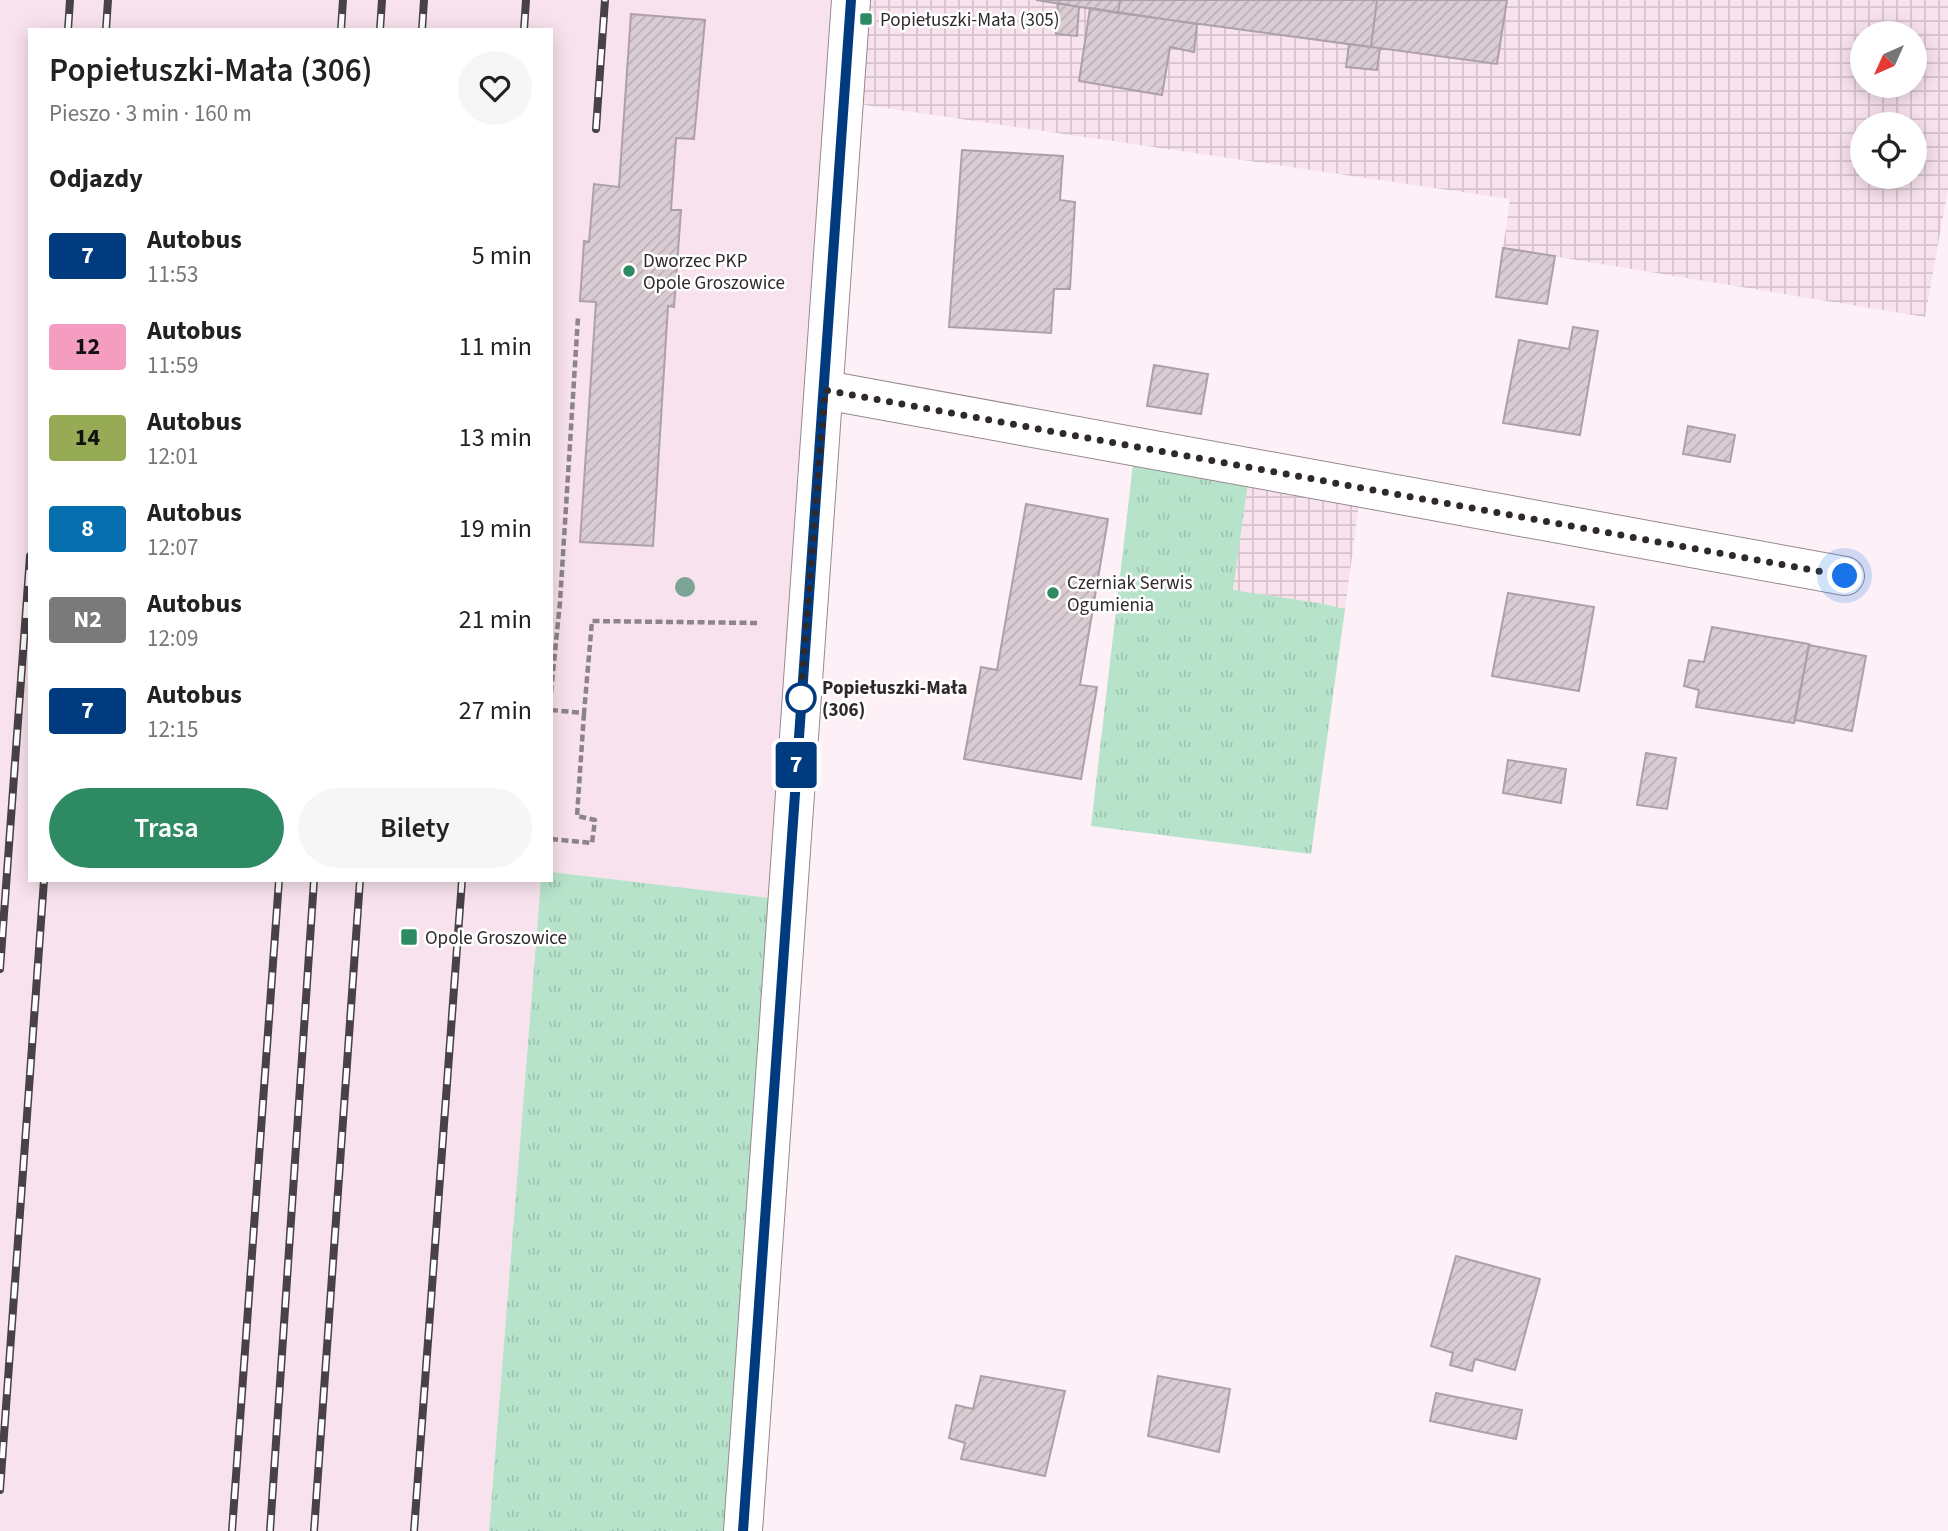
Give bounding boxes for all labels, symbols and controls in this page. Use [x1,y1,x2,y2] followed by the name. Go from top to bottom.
[880,7,1060,34] place label: Popiełuszki-Mała (305)
[858,11,874,27] marker: Popiełuszki-Mała (305)
[1850,21,1927,98] north arrow
[1850,21,1927,189] map controls
[49,47,372,94] text: Popiełuszki-Mała (306)
[458,51,532,125] button: heart
[49,97,252,130] text: Pieszo · 3 min · 160 m
[1850,112,1927,189] button: locate
[49,160,143,197] text: Odjazdy
[147,221,242,258] text: Autobus
[472,237,532,274] text: 5 min
[81,238,94,273] text: 7
[643,248,785,297] place label: Dworzec PKP Opole Groszowice
[147,258,198,291] text: 11:53
[621,263,637,279] marker: Dworzec PKP Opole Groszowice
[147,312,242,349] text: Autobus
[459,328,532,365] text: 11 min
[75,329,100,364] text: 12
[147,349,198,382] text: 11:59
[147,403,242,440] text: Autobus
[459,419,532,456] text: 13 min
[75,420,100,455] text: 14
[147,440,198,473] text: 12:01
[147,494,242,531] text: Autobus
[459,510,532,547] text: 19 min
[81,511,94,546] text: 8
[147,531,198,564] text: 12:07
[1827,558,1862,593] your location
[1067,570,1192,619] place label: Czerniak Serwis Ogumienia
[147,585,242,622] text: Autobus
[1045,585,1061,601] marker: Czerniak Serwis Ogumienia
[459,601,532,638] text: 21 min
[73,602,102,637] text: N2
[147,622,198,655] text: 12:09
[822,675,968,724] place label: Popiełuszki-Mała (306)
[147,676,242,713] text: Autobus
[786,683,816,713] marker: Popiełuszki-Mała (306)
[459,692,532,729] text: 27 min
[81,693,94,728] text: 7
[147,713,198,746] text: 12:15
[773,742,819,788] line badge: 7
[790,747,802,782] text: 7
[49,788,284,868] button: Trasa
[298,788,532,868] button: Bilety
[425,925,567,952] place label: Opole Groszowice
[399,927,419,947] marker: Opole Groszowice

